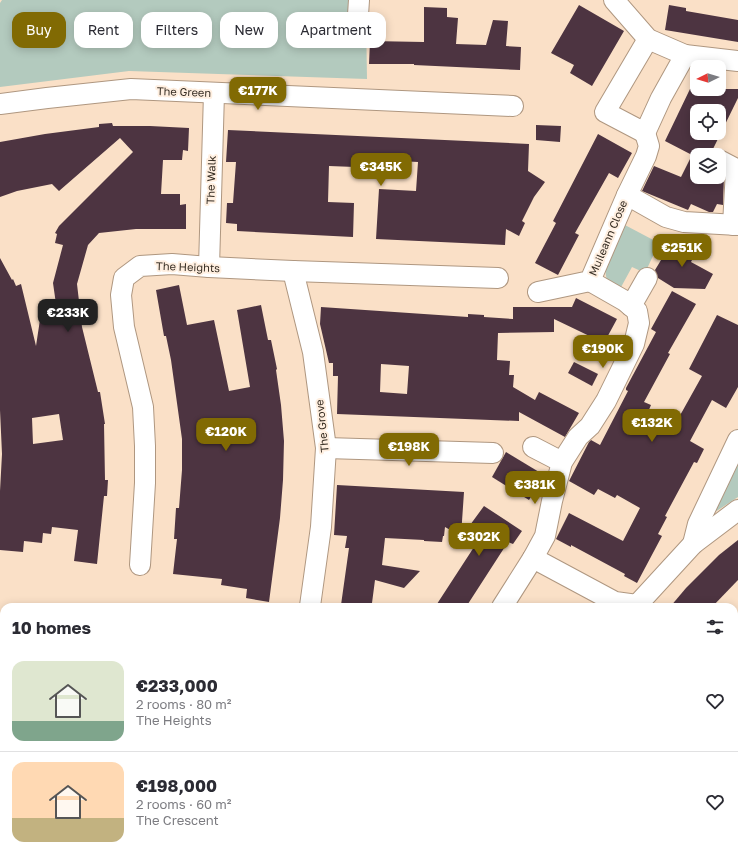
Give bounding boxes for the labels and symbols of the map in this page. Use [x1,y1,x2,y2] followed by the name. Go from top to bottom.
[690,60,726,96] north arrow
[230,77,286,111] pin: €177K
[157,84,211,99] street label: The Green
[353,153,409,187] pin: €345K
[203,155,218,205] street label: The Walk
[586,198,629,278] street label: Muileann Close
[654,234,710,268] pin: €251K
[156,259,220,274] street label: The Heights
[40,299,96,333] pin: €233K
[575,335,631,369] pin: €190K
[312,399,331,453] street label: The Grove
[624,409,680,443] pin: €132K
[198,418,254,452] pin: €120K
[381,433,437,467] pin: €198K
[507,471,563,505] pin: €381K
[451,523,507,557] pin: €302K

